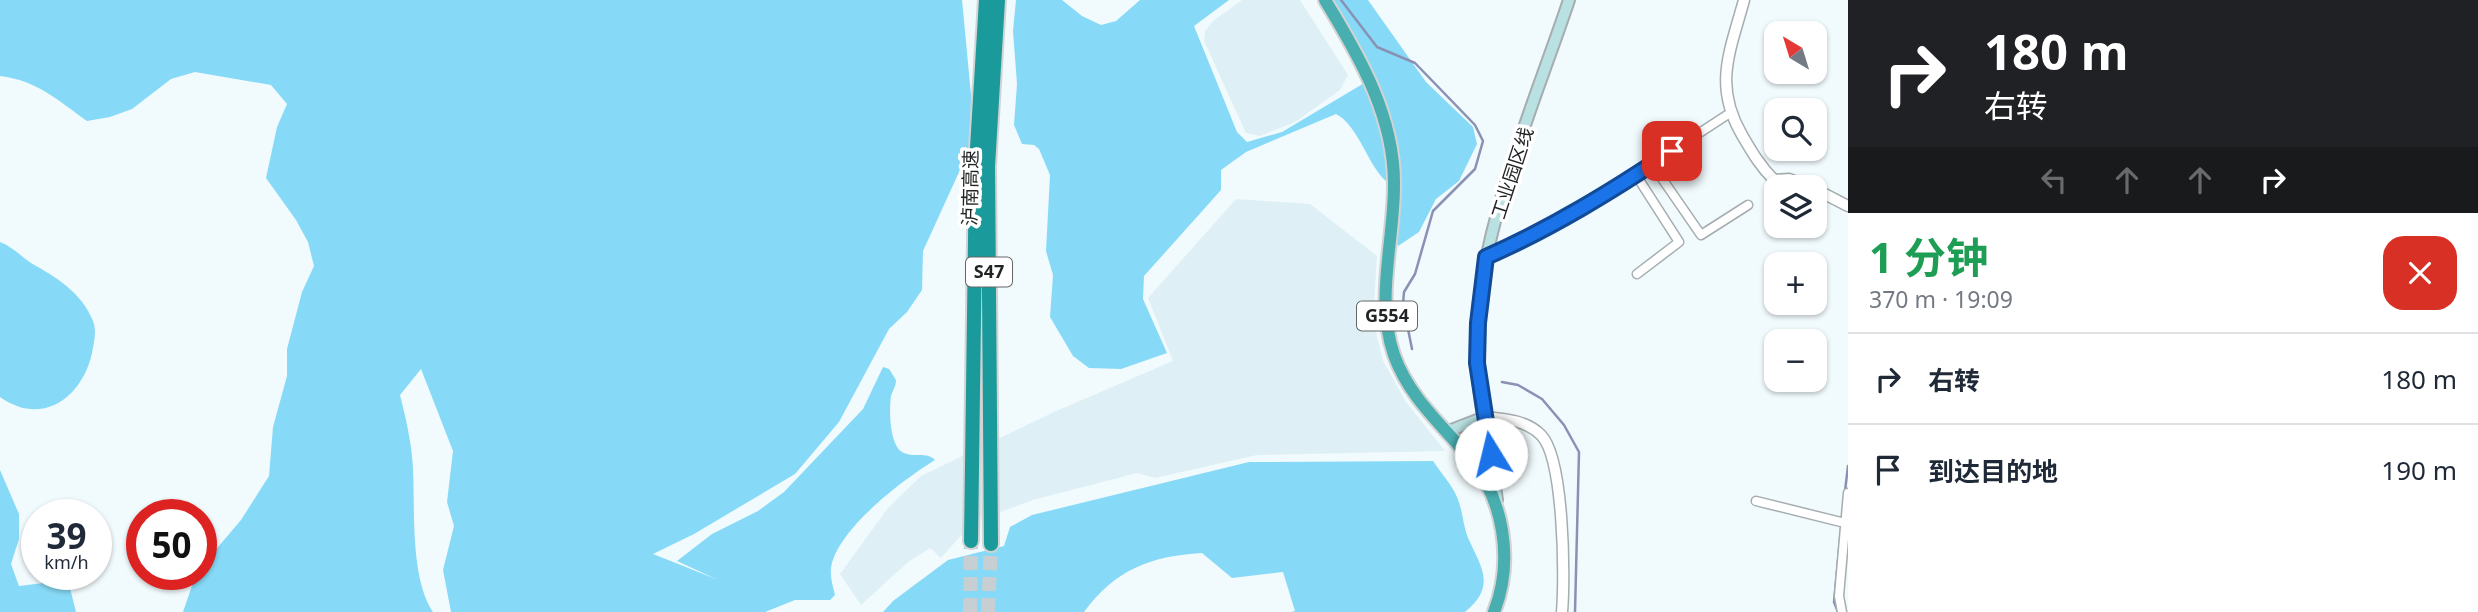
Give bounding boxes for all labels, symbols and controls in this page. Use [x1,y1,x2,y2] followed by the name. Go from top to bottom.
[1984,18,2129,84] text: 180 m
[1764,21,1827,84] north arrow
[1764,21,1827,392] map controls
[1869,28,1960,119] icon: right
[1984,84,2048,127] text: 右转
[1764,98,1827,161] button: search
[1642,121,1702,181] pin
[1485,124,1539,222] street label: 工业园区线
[1653,132,1691,170] icon: arrive
[956,150,984,226] street label: 泸南高速
[2035,161,2073,199] icon: left
[2108,161,2146,199] icon: ahead
[2181,161,2219,199] icon: ahead
[2254,161,2292,199] icon: right
[1764,175,1827,238] button: layers
[1869,228,1988,285] text: 1 分钟
[2383,236,2457,310] button: close
[1764,252,1827,315] button: +
[966,258,1012,286] road number: S47
[1869,283,2013,315] text: 370 m · 19:09
[1357,302,1417,330] road number: G554
[1764,329,1827,392] button: −
[1869,360,1907,398] icon: right
[2381,361,2457,397] text: 180 m
[1928,362,1980,398] text: 右转
[1454,417,1528,491] position arrow
[1869,451,1907,489] icon: arrive
[2381,452,2457,488] text: 190 m
[1928,453,2058,489] text: 到达目的地
[126,499,217,590] speed limit sign: 50
[46,512,87,559] text: 39
[44,550,89,574] text: km/h

